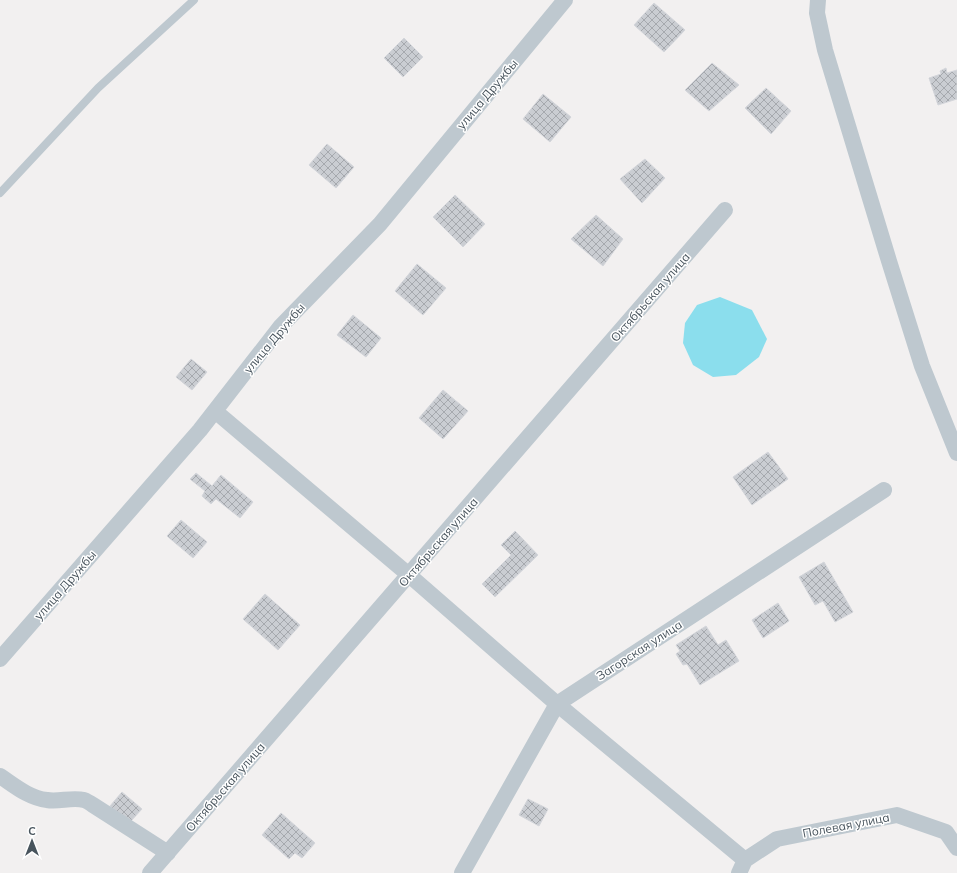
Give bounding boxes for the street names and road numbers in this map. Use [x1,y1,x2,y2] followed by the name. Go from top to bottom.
[453,56,521,132] street label: улица Дружбы
[607,249,693,345] street label: Октябрьская улица
[240,300,308,376] street label: улица Дружбы
[395,494,481,590] street label: Октябрьская улица
[31,547,99,623] street label: улица Дружбы
[593,617,685,683] street label: Загорская улица
[182,739,268,835] street label: Октябрьская улица
[801,809,891,841] street label: Полевая улица

